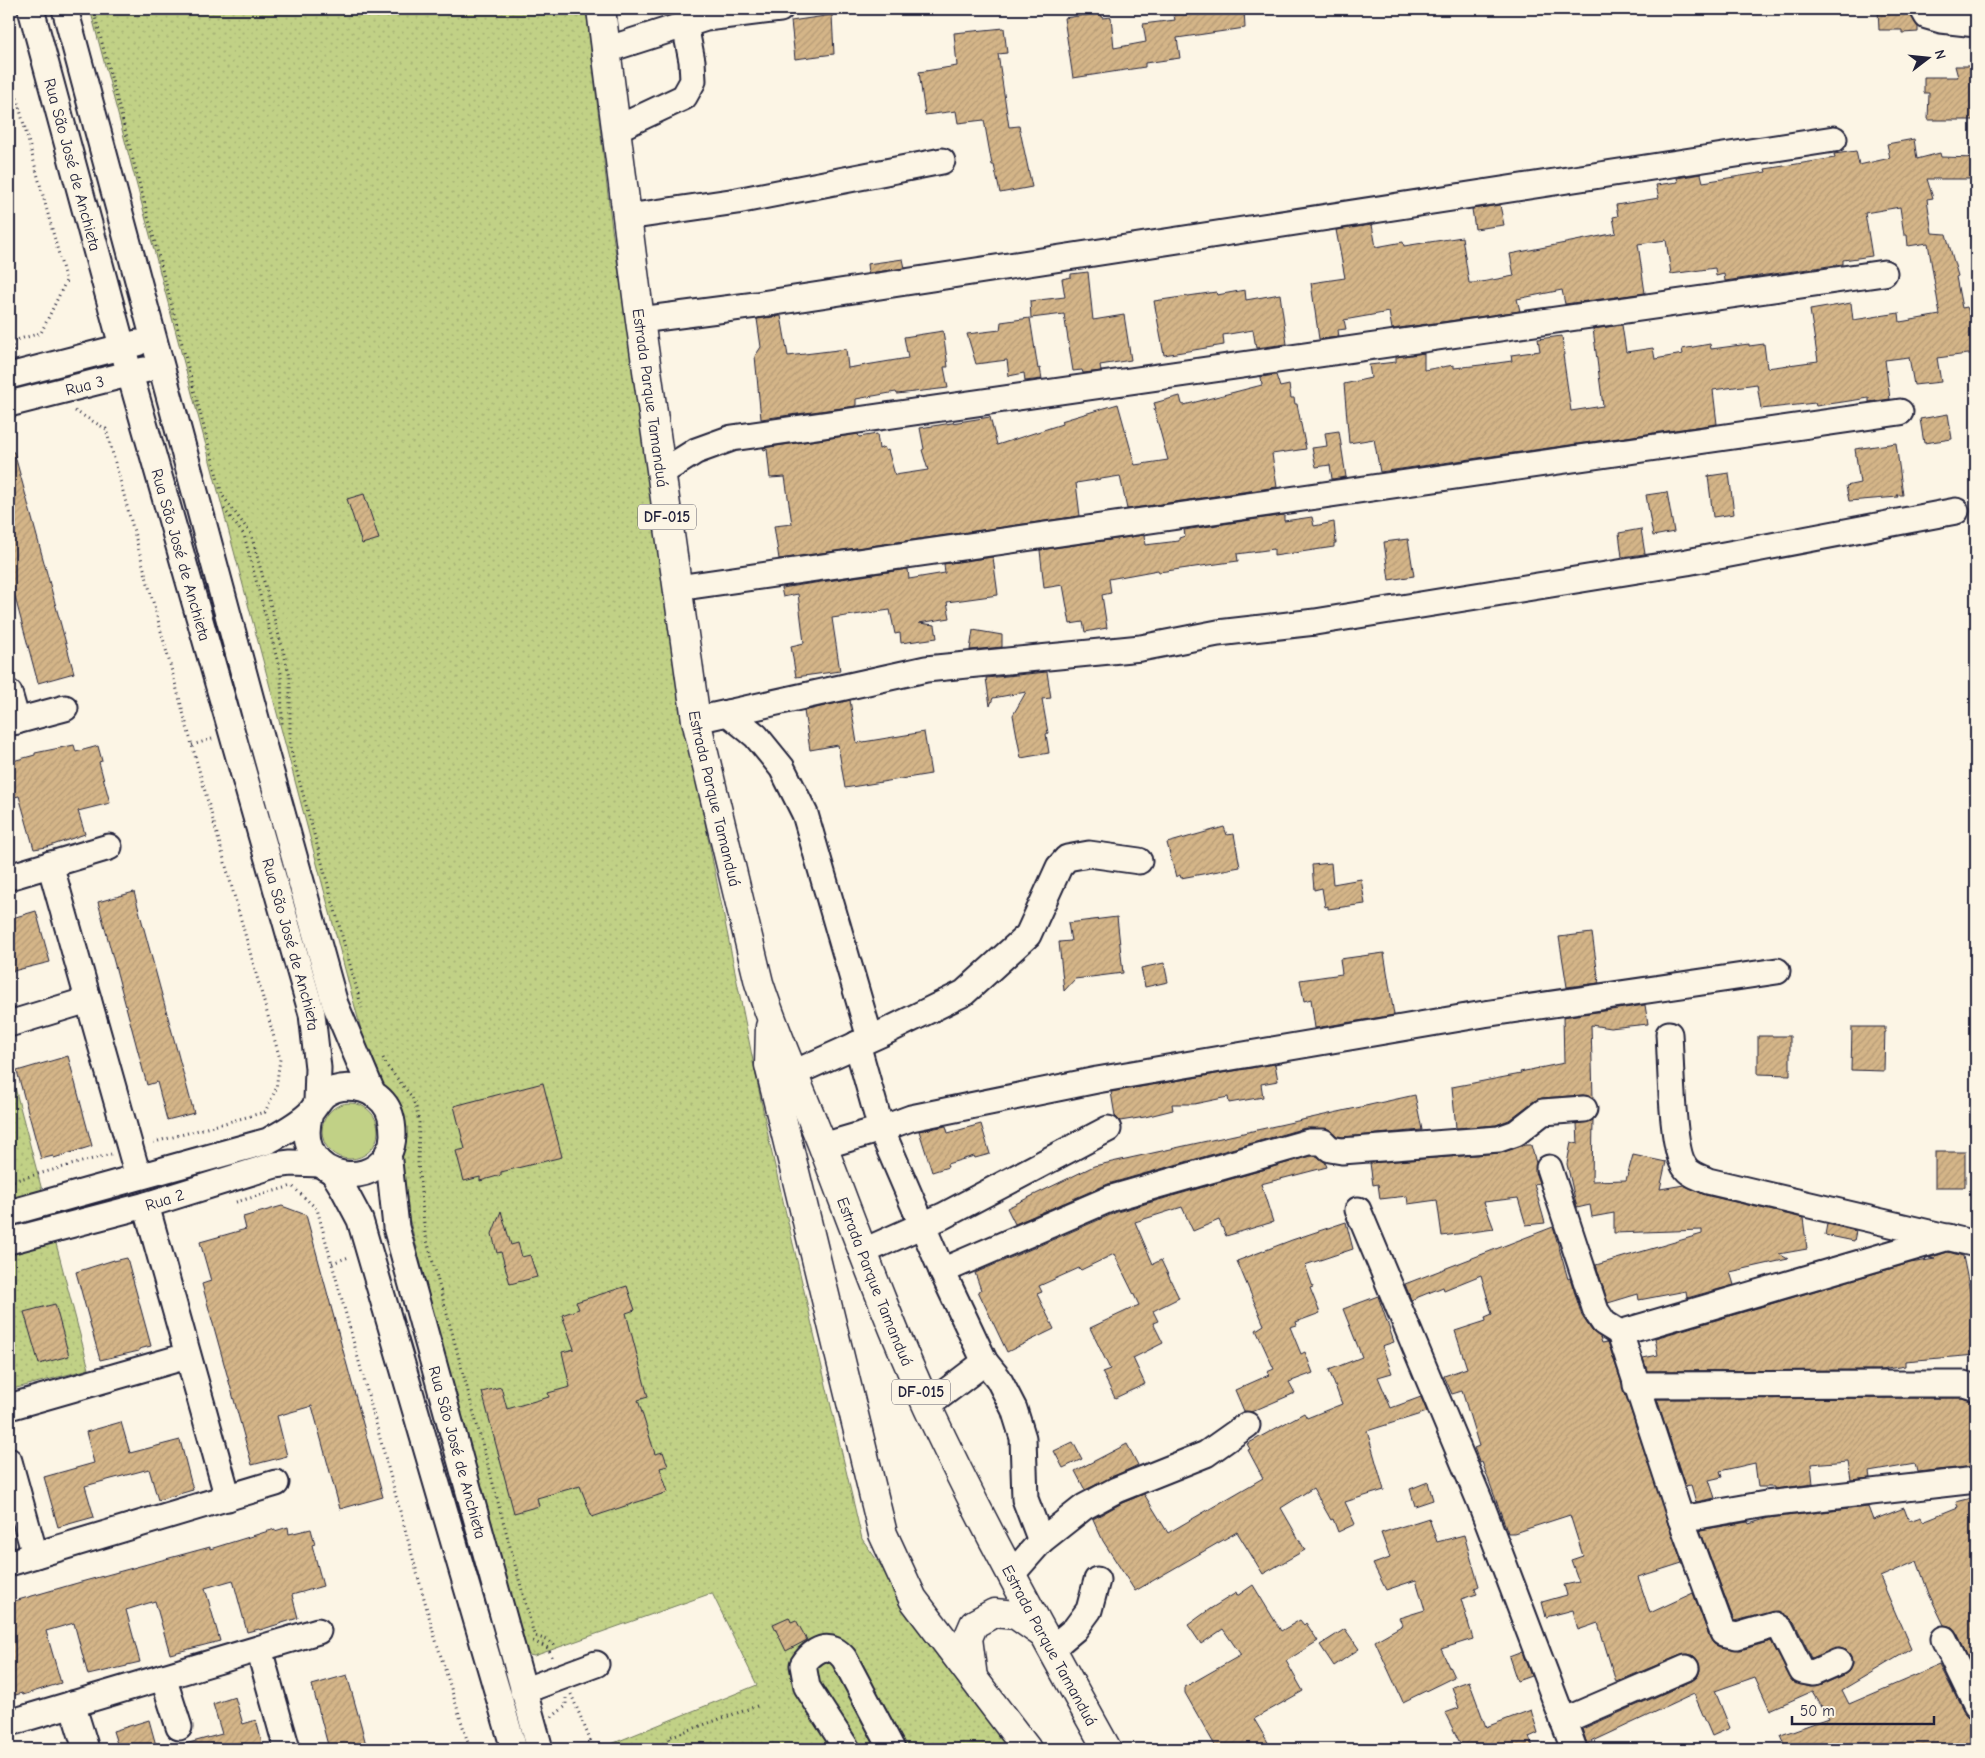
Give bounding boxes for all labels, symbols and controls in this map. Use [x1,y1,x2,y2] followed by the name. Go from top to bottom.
[1902,32,1952,82] north arrow
[1931,48,1949,61] text: N
[40,76,104,253] street label: Rua São José de Anchieta
[629,308,671,488] street label: Estrada Parque Tamanduá
[64,372,106,399] street label: Rua 3
[147,467,213,643] street label: Rua São José de Anchieta
[638,504,696,530] road number: DF-015
[685,710,744,888] street label: Estrada Parque Tamanduá
[258,856,322,1032] street label: Rua São José de Anchieta
[143,1186,186,1215] street label: Rua 2
[833,1195,916,1369] street label: Estrada Parque Tamanduá
[425,1364,490,1541] street label: Rua São José de Anchieta
[892,1380,950,1404] road number: DF-015
[998,1562,1100,1729] street label: Estrada Parque Tamanduá
[1792,1693,1935,1725] scale bar
[1800,1702,1835,1720] text: 50 m

